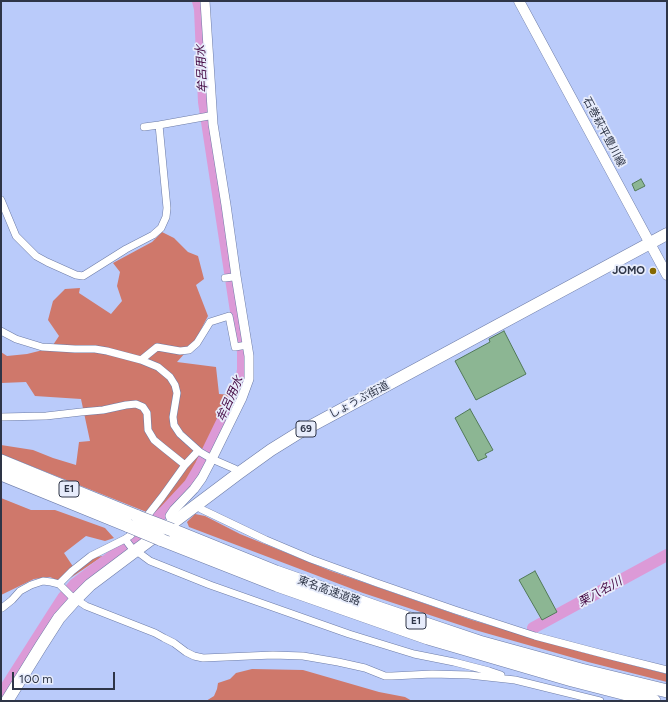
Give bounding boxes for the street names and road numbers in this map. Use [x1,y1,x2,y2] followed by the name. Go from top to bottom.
[580,95,628,169] street label: 石巻萩平豊川線
[327,379,391,421] street label: しょうぶ街道
[296,421,316,437] road number: 69
[59,481,79,497] road number: E1
[296,574,362,608] street label: 東名高速道路
[406,613,426,629] road number: E1

